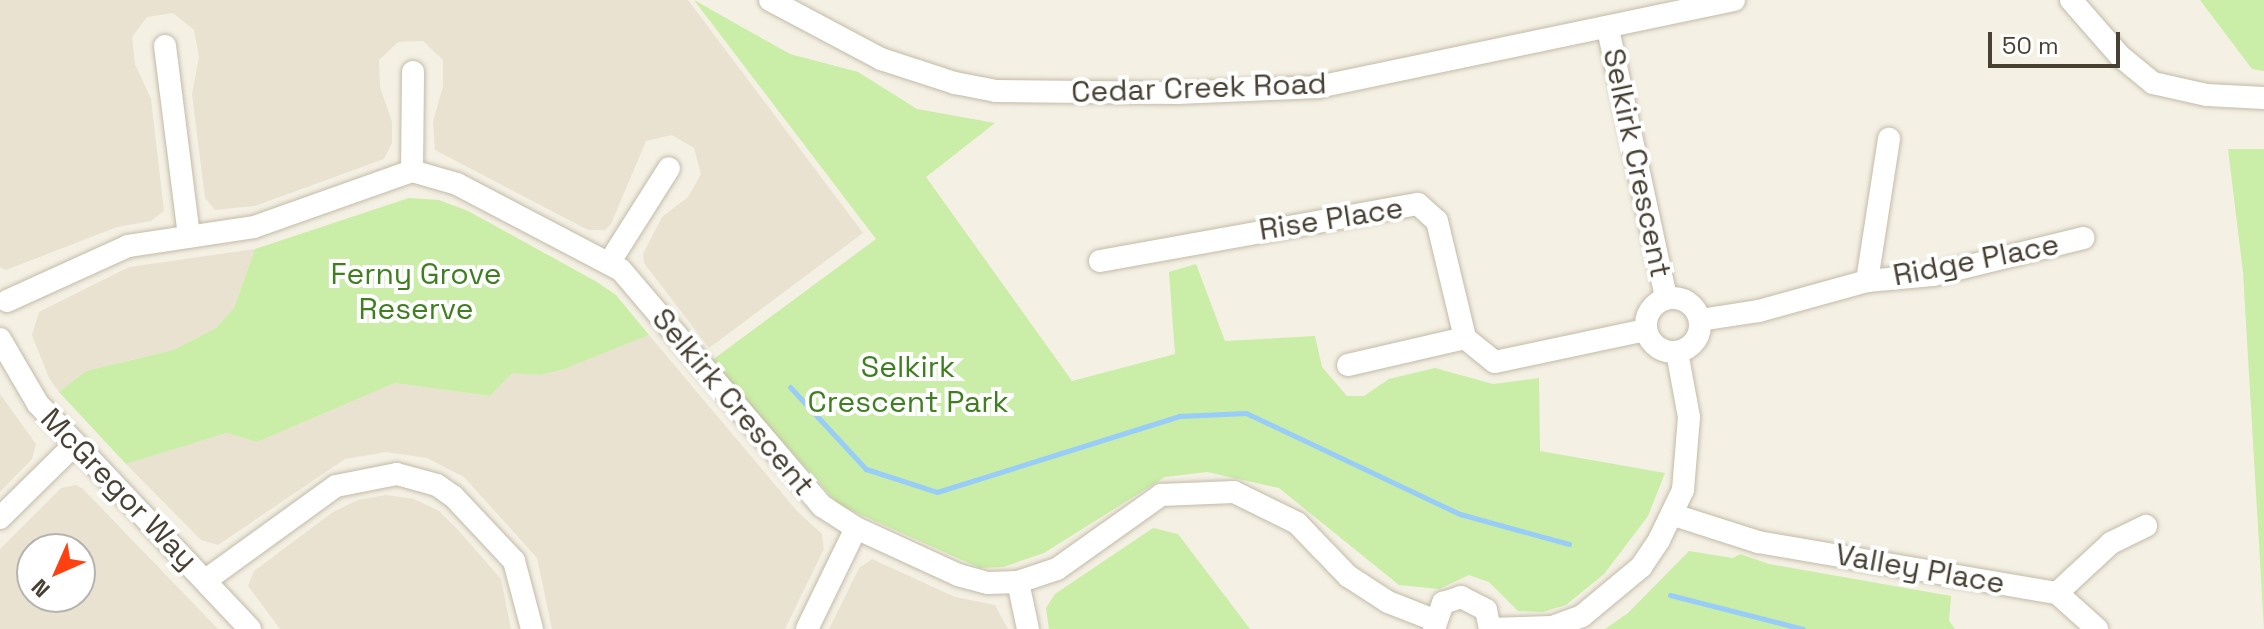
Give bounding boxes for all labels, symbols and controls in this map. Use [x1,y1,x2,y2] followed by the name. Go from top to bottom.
[1992,16,2124,66] scale bar
[2002,30,2059,61] text: 50 m
[1595,45,1679,281] street label: Selkirk Crescent
[1071,66,1327,110] street label: Cedar Creek Road
[1256,190,1406,248] street label: Rise Place
[1890,226,2062,294] street label: Ridge Place
[330,256,502,326] park label: Ferny Grove Reserve
[644,301,822,503] street label: Selkirk Crescent
[807,349,1009,420] park label: Selkirk Crescent Park
[33,401,205,577] street label: McGregor Way
[16,533,96,613] north arrow
[1833,536,2007,602] street label: Valley Place
[25,573,56,604] text: N

